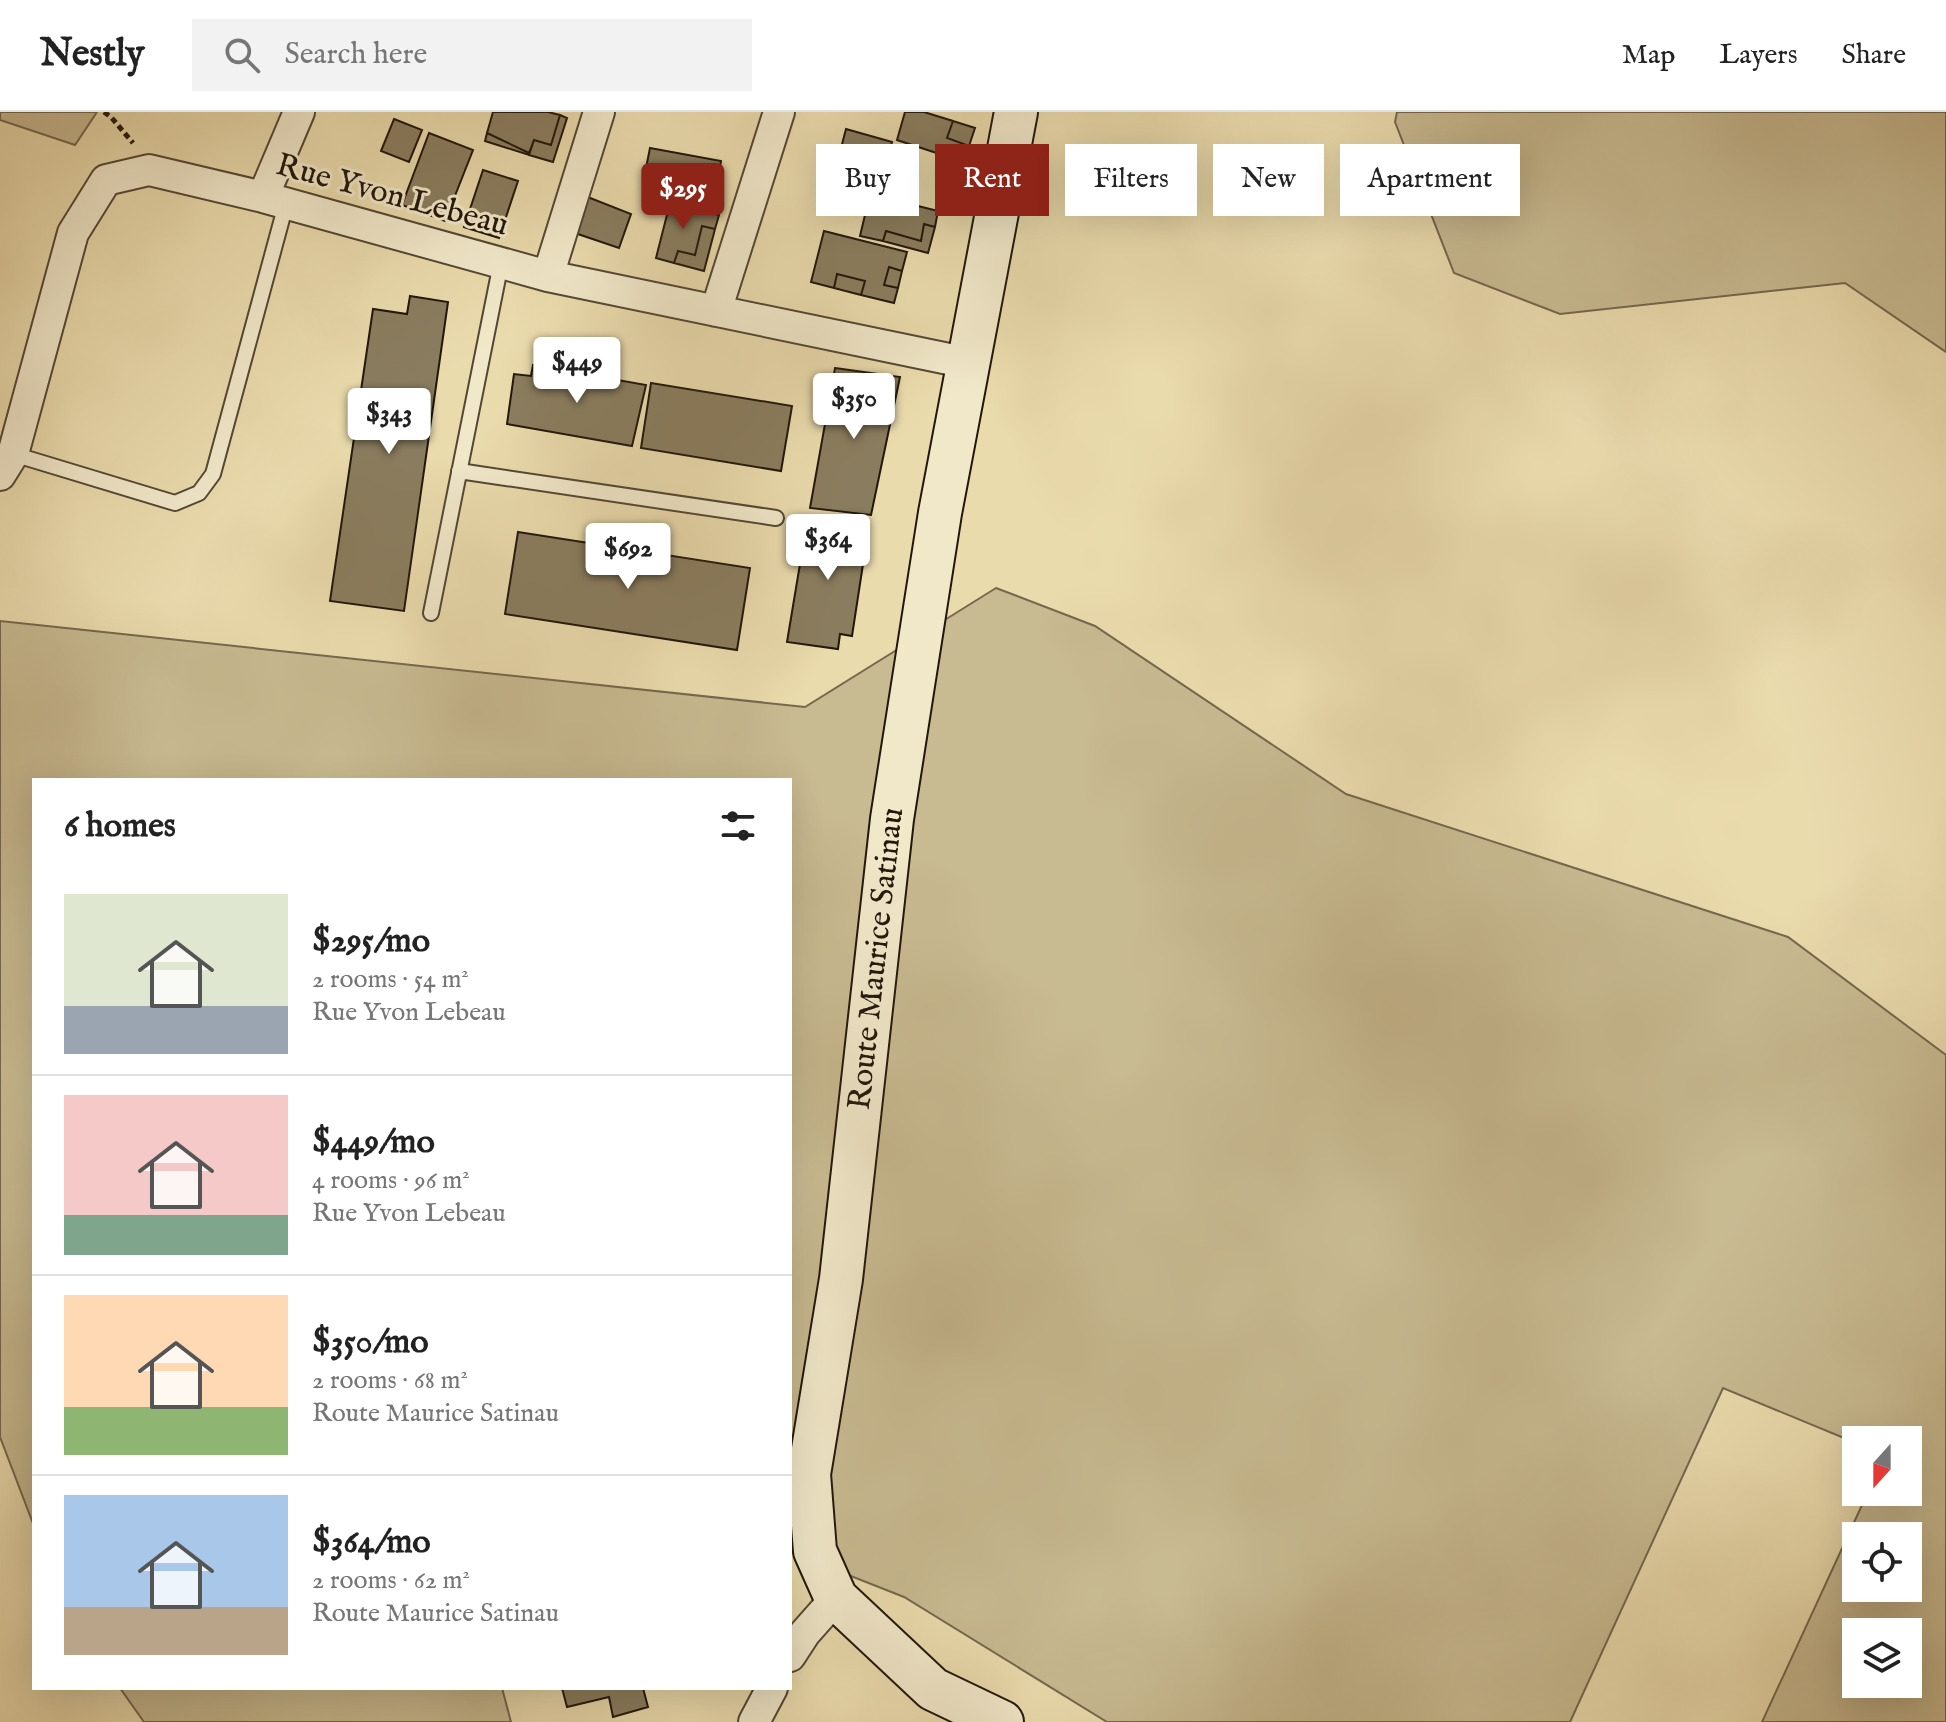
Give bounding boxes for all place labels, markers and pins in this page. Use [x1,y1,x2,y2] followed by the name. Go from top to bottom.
[636,163,730,231] pin: $295
[530,337,624,405] pin: $449
[807,373,901,441] pin: $350
[342,388,436,456] pin: $343
[781,514,875,582] pin: $364
[581,523,675,591] pin: $692

